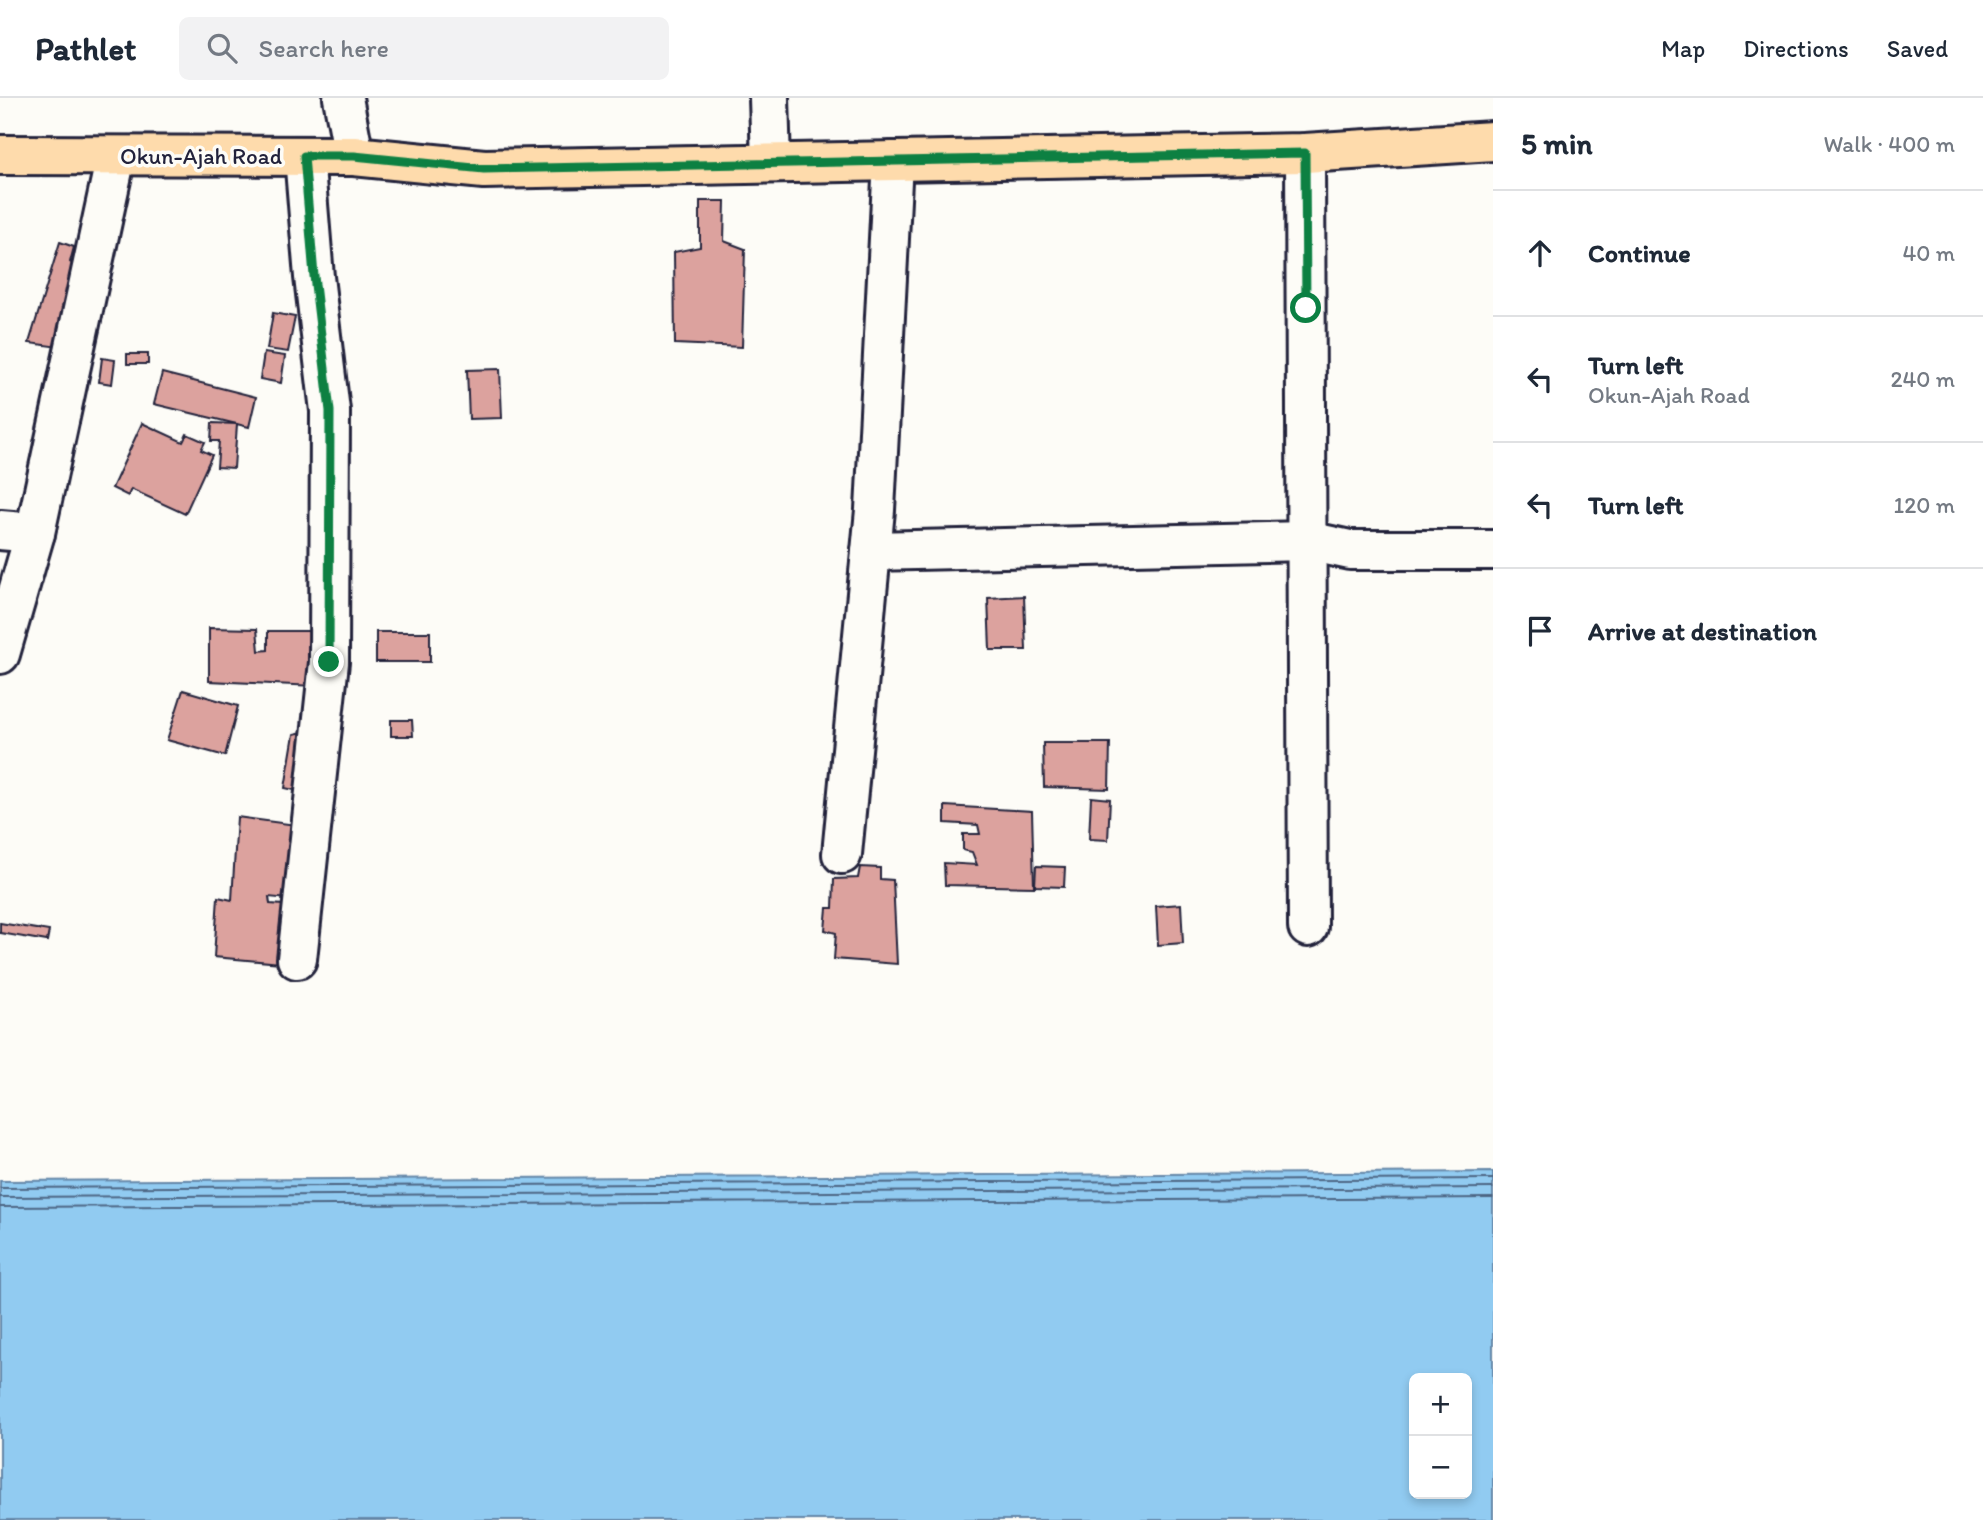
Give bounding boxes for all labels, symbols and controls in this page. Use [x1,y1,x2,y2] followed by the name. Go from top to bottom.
[179,17,669,80] search box
[35,29,137,68] text: Pathlet
[203,29,241,67] icon: search
[259,32,389,64] text: Search here
[1661,34,1705,63] text: Map
[1743,34,1849,63] text: Directions
[1887,34,1948,63] text: Saved
[1521,125,1592,162] text: 5 min
[1823,130,1955,158] text: Walk · 400 m
[120,142,282,170] street label: Okun-Ajah Road
[1521,234,1559,272] icon: ahead
[1588,237,1691,269] text: Continue
[1902,239,1955,267] text: 40 m
[1290,292,1321,323] route start
[1588,349,1684,381] text: Turn left
[1521,360,1559,398] icon: left
[1890,365,1955,393] text: 240 m
[1588,381,1750,409] text: Okun-Ajah Road
[1521,486,1559,524] icon: left
[1588,489,1684,521] text: Turn left
[1894,491,1955,519] text: 120 m
[1521,612,1559,650] icon: arrive
[1588,615,1817,647] text: Arrive at destination
[313,646,344,677] route end
[1409,1373,1472,1499] map controls
[1409,1373,1472,1436] button: +
[1409,1436,1472,1499] button: −

